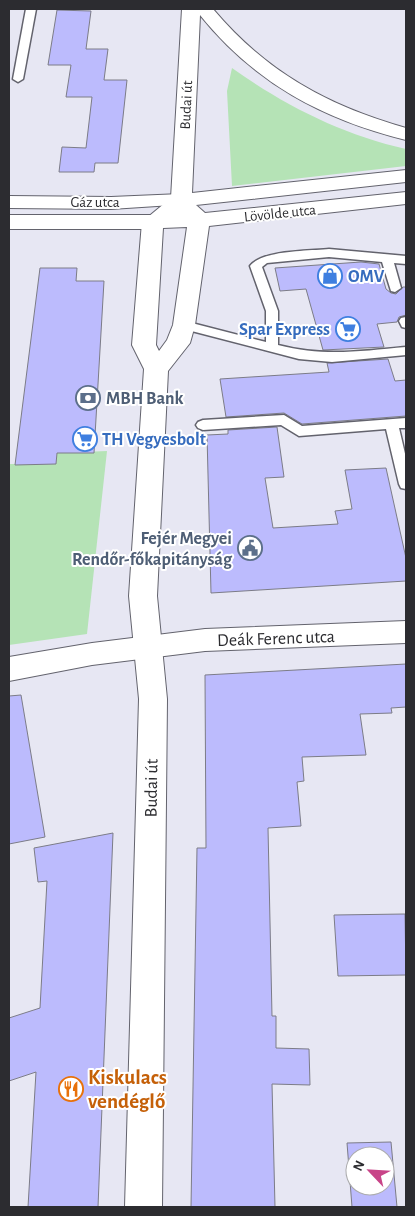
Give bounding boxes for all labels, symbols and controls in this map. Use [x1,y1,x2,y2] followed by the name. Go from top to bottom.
[178,80,195,130] street label: Budai út
[70,195,120,210] street label: Gáz utca
[243,202,317,225] street label: Lövölde utca
[317,263,343,289] shop icon: OMV
[348,268,385,286] place label: OMV
[335,316,361,342] supermarket icon: Spar Express
[239,321,330,339] place label: Spar Express
[75,385,101,411] bank icon: MBH Bank
[106,390,184,408] place label: MBH Bank
[72,426,98,452] supermarket icon: TH Vegyesbolt
[102,431,206,449] place label: TH Vegyesbolt
[72,530,233,569] place label: Fejér Megyei Rendőr-főkapitányság
[237,535,263,561] public building icon: Fejér Megyei Rendőr-főkapitányság
[217,628,335,650] street label: Deák Ferenc utca
[142,758,162,818] street label: Budai út
[88,1067,167,1112] place label: Kiskulacs vendéglő
[58,1076,84,1102] restaurant icon: Kiskulacs vendéglő
[345,1146,395,1196] north arrow
[351,1159,368,1173] text: N

